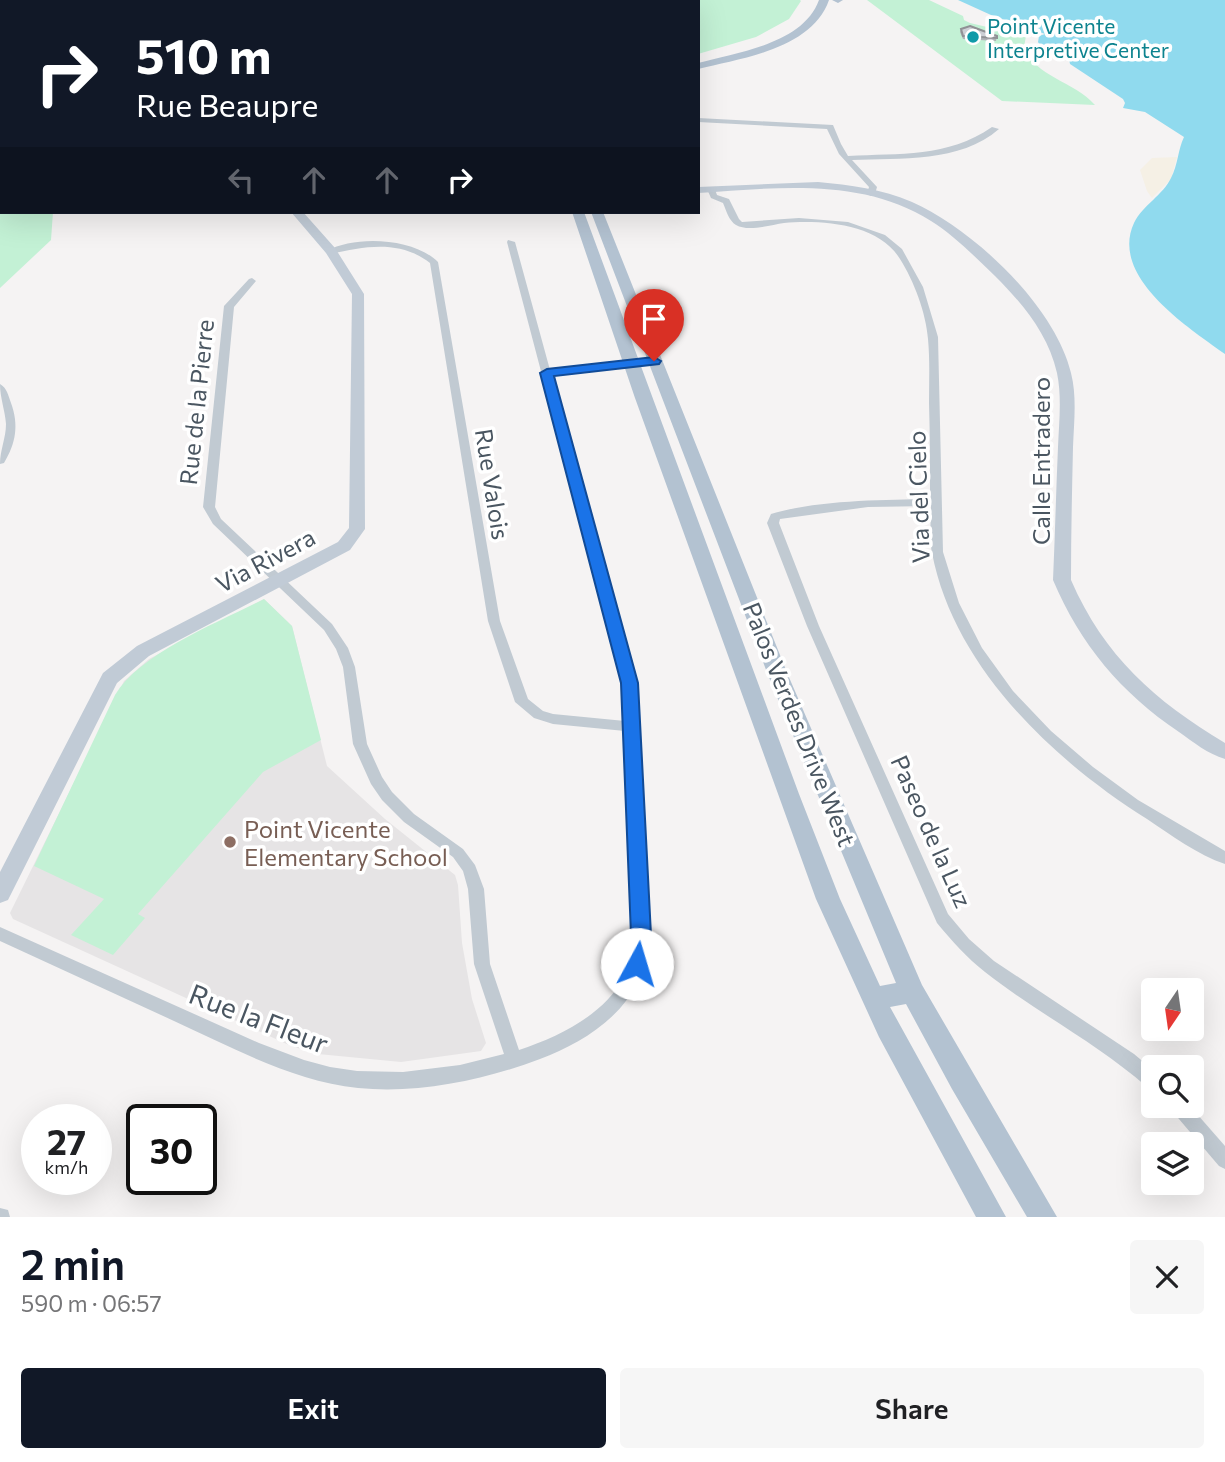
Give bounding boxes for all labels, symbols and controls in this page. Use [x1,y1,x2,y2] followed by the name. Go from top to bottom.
[987,13,1169,62] place label: Point Vicente Interpretive Center
[136,24,271,84] text: 510 m
[21,28,112,119] icon: right
[965,29,981,45] marker: Point Vicente Interpretive Center
[136,84,318,124] text: Rue Beaupre
[222,161,260,199] icon: left
[295,161,333,199] icon: ahead
[368,161,406,199] icon: ahead
[441,161,479,199] icon: right
[624,289,684,361] pin
[635,300,673,338] icon: arrive
[173,318,219,486] street label: Rue de la Pierre
[1026,377,1055,545] street label: Calle Entradero
[470,426,516,542] street label: Rue Valois
[901,430,935,564] street label: Via del Cielo
[210,522,320,598] street label: Via Rivera
[738,598,862,850] street label: Palos Verdes Drive West
[885,750,979,912] street label: Paseo de la Luz
[244,814,448,871] place label: Point Vicente Elementary School
[222,834,238,850] marker: Point Vicente Elementary School
[600,927,674,1001] position arrow
[185,976,333,1060] street label: Rue la Fleur
[1141,978,1204,1041] north arrow
[1141,978,1204,1195] map controls
[1141,1055,1204,1118] button: search
[126,1104,217,1195] speed limit sign: 30
[47,1119,86,1162] text: 27
[1141,1132,1204,1195] button: layers
[45,1156,88,1178] text: km/h
[21,1237,125,1289] text: 2 min
[1130,1240,1204,1314] button: close
[21,1289,162,1317] text: 590 m · 06:57
[21,1368,606,1448] button: Exit
[620,1368,1204,1448] button: Share

